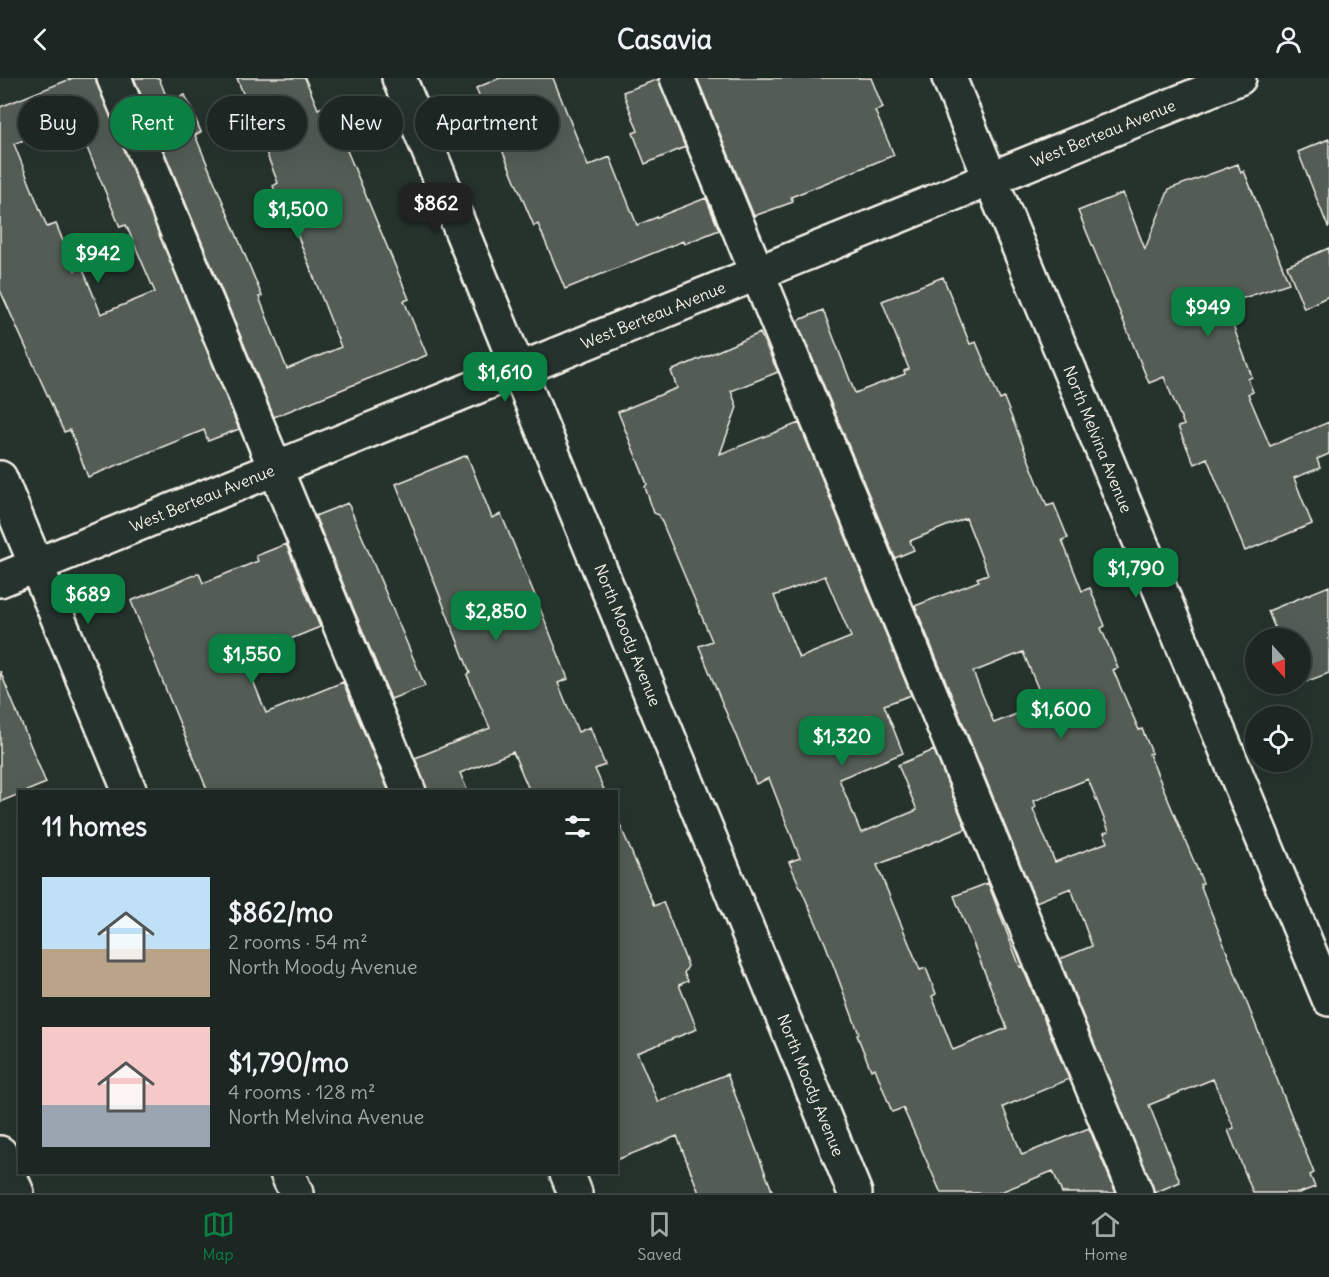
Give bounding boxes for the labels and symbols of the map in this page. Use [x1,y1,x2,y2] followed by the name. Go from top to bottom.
[1028,95,1178,171] street label: West Berteau Avenue
[400,183,472,234] pin: $862
[249,189,347,240] pin: $1,500
[62,233,134,284] pin: $942
[578,277,728,353] street label: West Berteau Avenue
[1172,287,1244,338] pin: $949
[456,352,554,403] pin: $1,610
[1059,362,1137,516] street label: North Melvina Avenue
[127,460,277,536] street label: West Berteau Avenue
[1087,548,1185,599] pin: $1,790
[590,561,666,709] street label: North Moody Avenue
[52,574,124,625] pin: $689
[447,591,545,642] pin: $2,850
[1245,628,1311,694] north arrow
[203,634,301,685] pin: $1,550
[1012,689,1110,740] pin: $1,600
[793,716,891,767] pin: $1,320
[773,1011,849,1159] street label: North Moody Avenue

